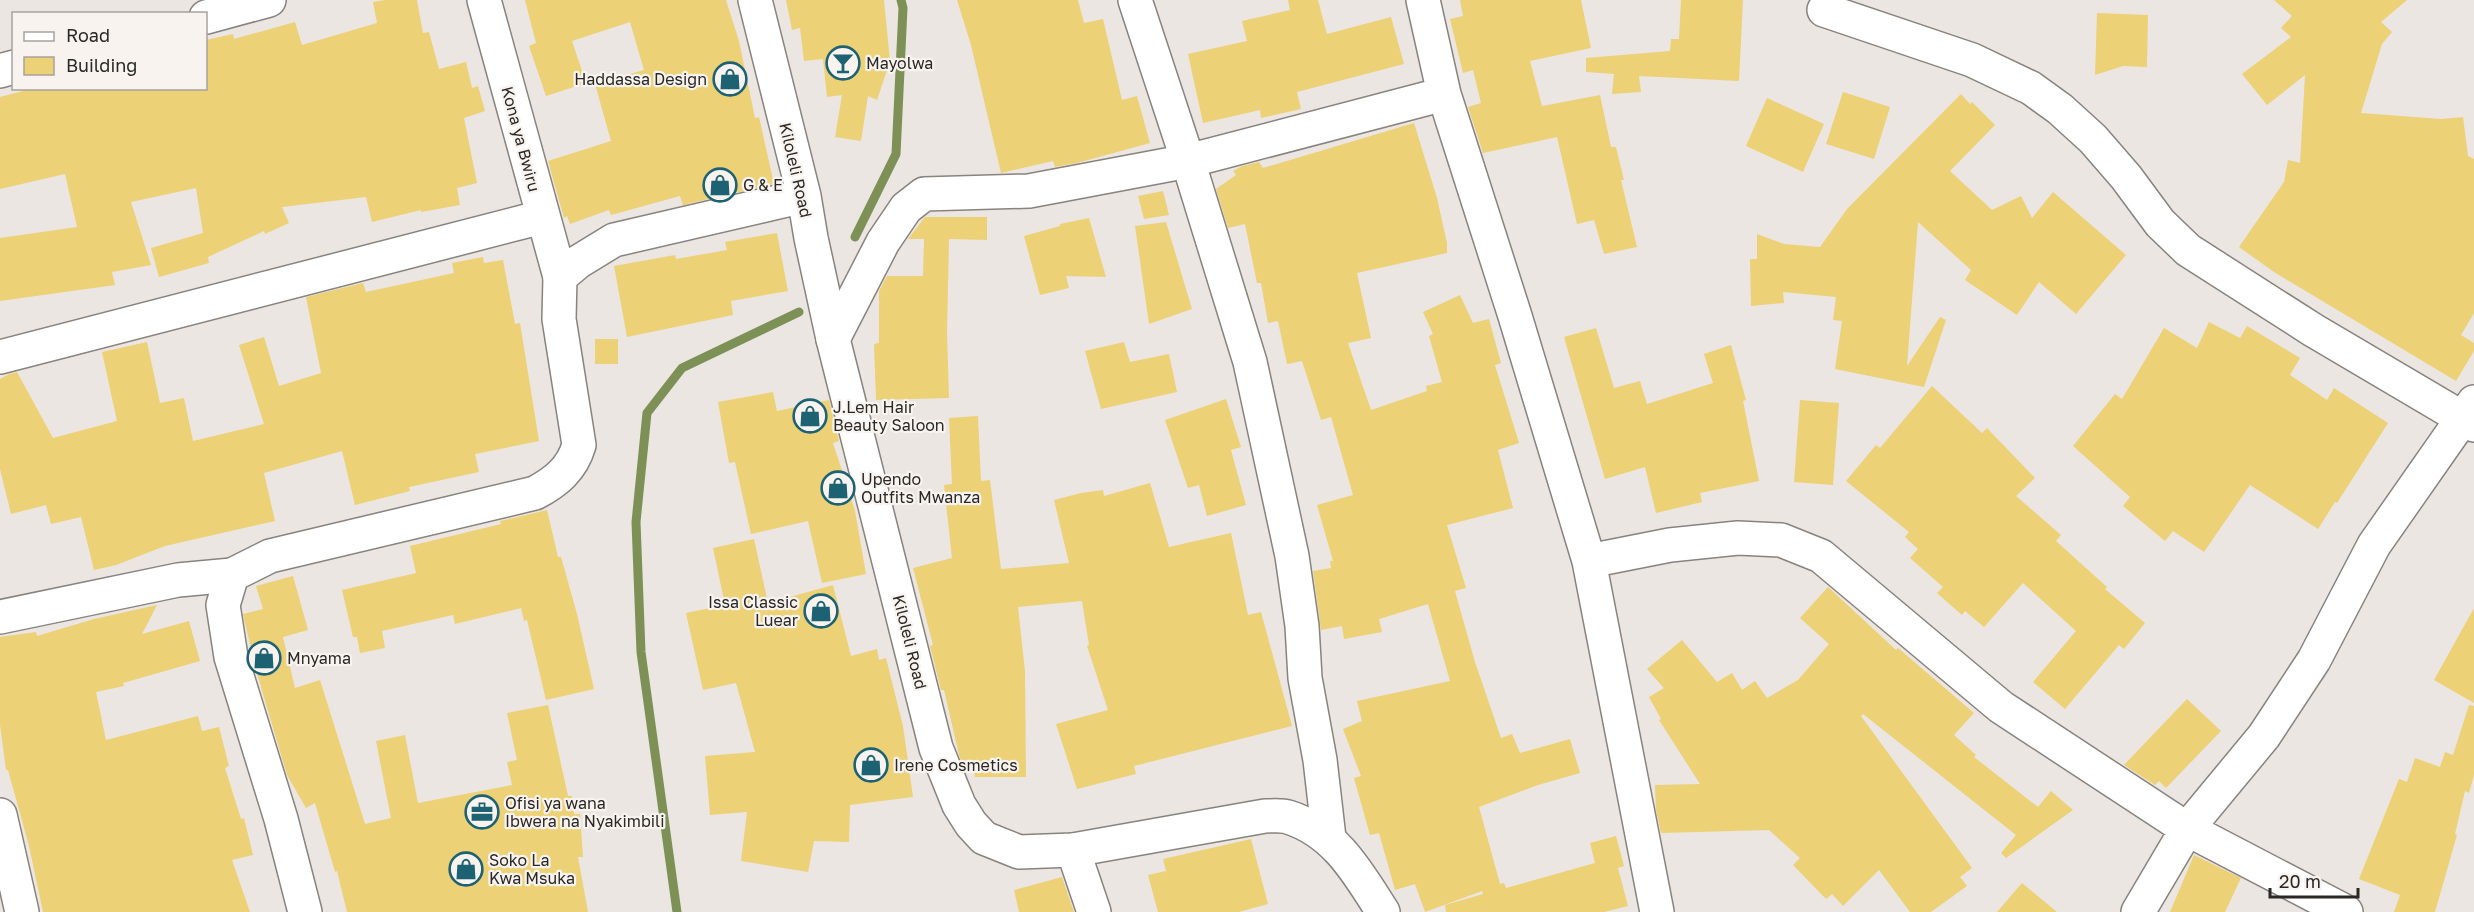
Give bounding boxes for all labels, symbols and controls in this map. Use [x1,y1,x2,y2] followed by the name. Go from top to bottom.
[12,12,207,90] legend
[66,24,110,46] text: Road
[825,45,861,81] bar icon: Mayolwa
[866,53,933,73] place label: Mayolwa
[66,54,137,76] text: Building
[712,61,748,97] shop icon: Haddassa Design
[574,69,707,89] place label: Haddassa Design
[497,84,545,194] street label: Kona ya Bwiru
[775,121,817,219] street label: Kiloleli Road
[702,167,738,203] shop icon: G & E
[743,175,783,195] place label: G & E
[833,397,945,435] place label: J.Lem Hair Beauty Saloon
[792,398,828,434] shop icon: J.Lem Hair Beauty Saloon
[861,469,980,507] place label: Upendo Outfits Mwanza
[820,470,856,506] shop icon: Upendo Outfits Mwanza
[708,592,798,630] place label: Issa Classic Luear
[803,593,839,629] shop icon: Issa Classic Luear
[889,593,931,691] street label: Kiloleli Road
[246,640,282,676] shop icon: Mnyama
[287,648,351,668] place label: Mnyama
[853,747,889,783] shop icon: Irene Cosmetics
[894,755,1018,775] place label: Irene Cosmetics
[505,793,665,831] place label: Ofisi ya wana Ibwera na Nyakimbili
[464,794,500,830] office icon: Ofisi ya wana Ibwera na Nyakimbili
[489,850,575,888] place label: Soko La Kwa Msuka
[448,851,484,887] shop icon: Soko La Kwa Msuka
[2270,861,2358,899] scale bar
[2279,870,2321,892] text: 20 m

